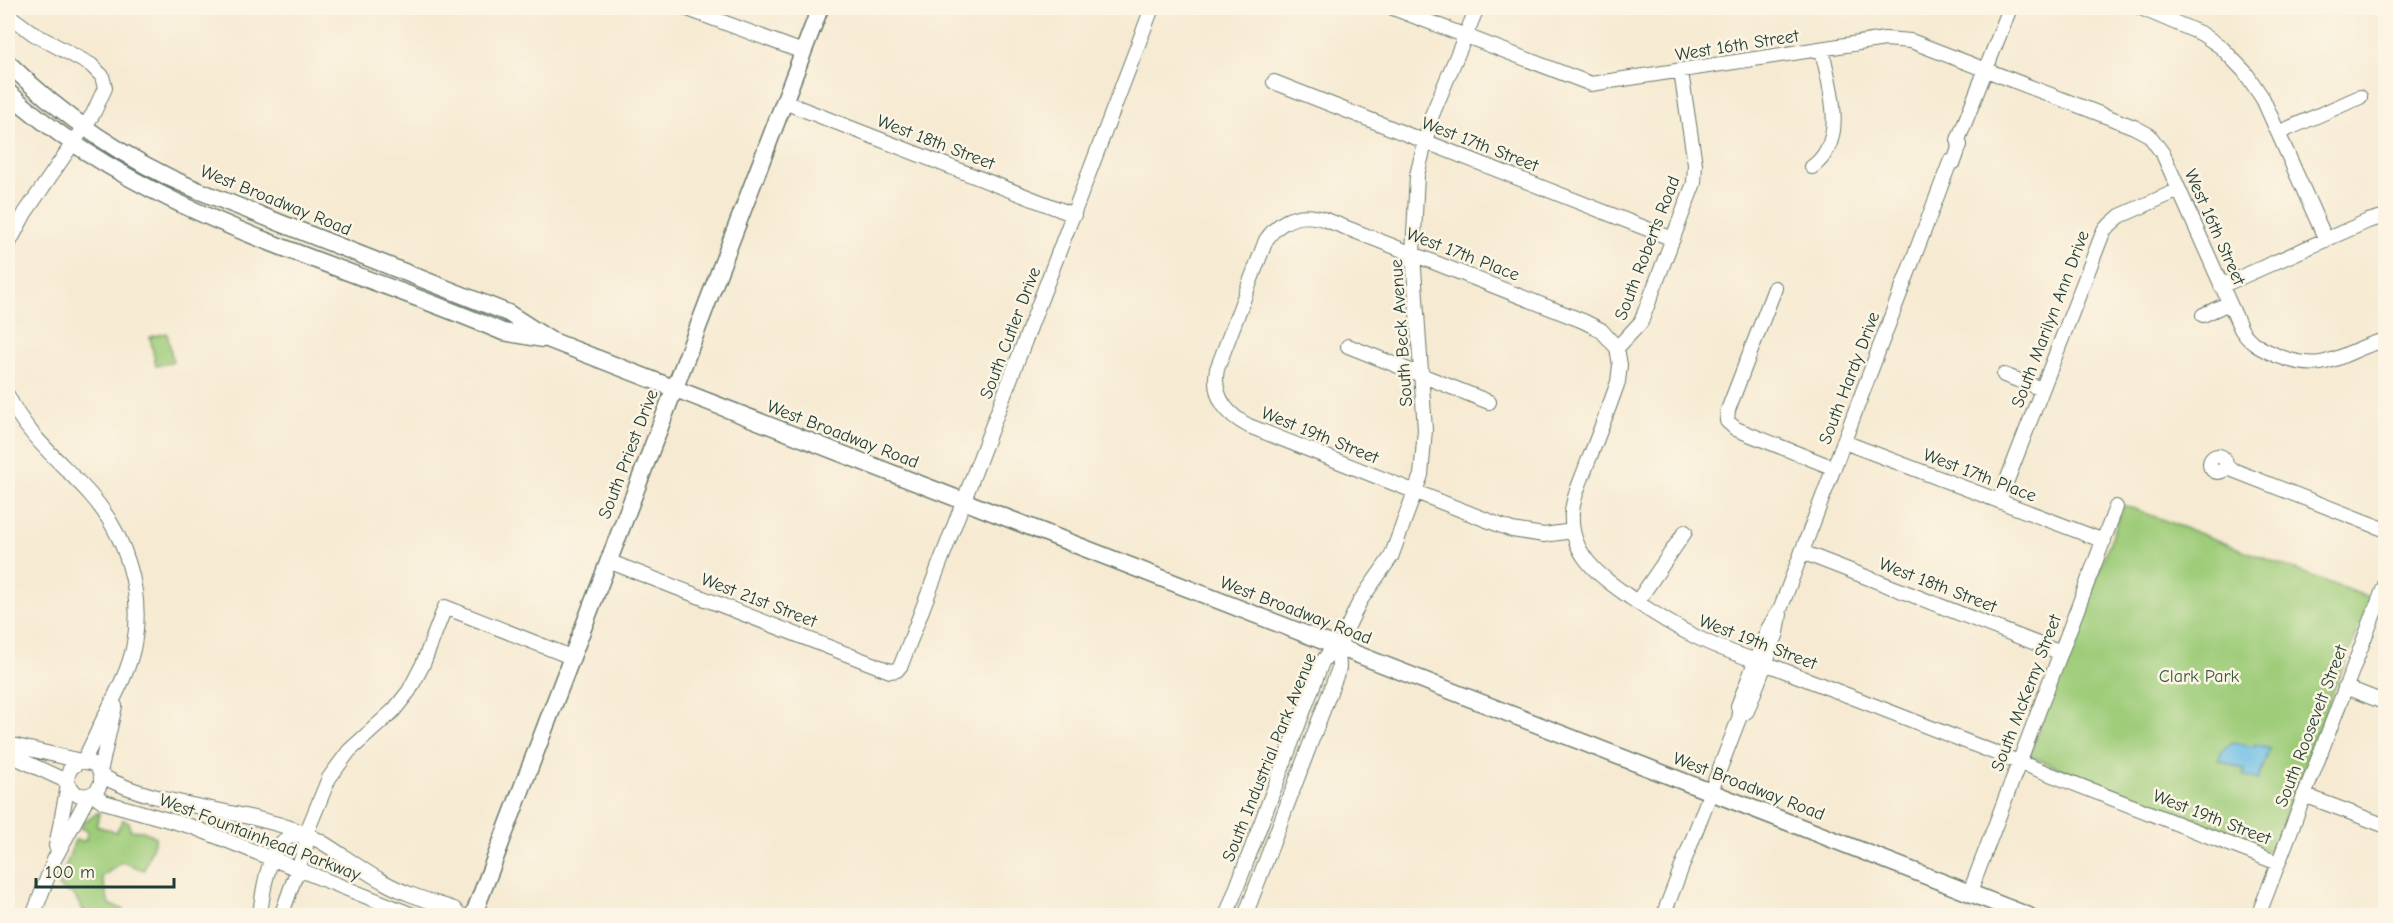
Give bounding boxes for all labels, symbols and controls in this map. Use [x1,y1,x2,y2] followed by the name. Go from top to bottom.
[1674,25,1801,66] street label: West 16th Street
[874,110,998,175] street label: West 18th Street
[1418,113,1542,177] street label: West 17th Street
[197,161,354,240] street label: West Broadway Road
[2180,166,2250,289] street label: West 16th Street
[1610,173,1685,323] street label: South Roberts Road
[1403,223,1522,286] street label: West 17th Place
[2007,228,2094,411] street label: South Marilyn Ann Drive
[1386,258,1417,407] street label: South Beck Avenue
[976,264,1045,402] street label: South Cutler Drive
[1814,309,1884,448] street label: South Hardy Drive
[594,386,663,522] street label: South Priest Drive
[764,396,922,473] street label: West Broadway Road
[1258,402,1382,469] street label: West 19th Street
[1920,444,2039,507] street label: West 17th Place
[1876,553,2000,618] street label: West 18th Street
[698,569,820,632] street label: West 21st Street
[1217,572,1375,649] street label: West Broadway Road
[1696,610,1821,675] street label: West 19th Street
[1987,611,2066,775] street label: South McKemy Street
[2271,641,2352,810] street label: South Roosevelt Street
[1218,650,1321,865] street label: South Industrial Park Avenue
[2159,666,2240,687] park label: Clark Park
[1670,748,1828,825] street label: West Broadway Road
[2150,785,2275,850] street label: West 19th Street
[156,789,364,886] street label: West Fountainhead Parkway
[36,851,174,889] scale bar
[45,862,95,883] text: 100 m

